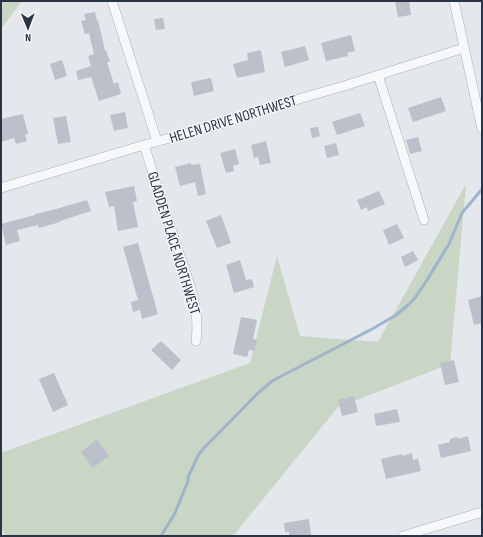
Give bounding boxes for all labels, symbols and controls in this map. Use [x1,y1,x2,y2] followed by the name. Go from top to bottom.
[8,8,48,48] north arrow
[25,31,31,44] text: N
[167,91,299,148] street label: HELEN DRIVE NORTHWEST
[143,169,204,317] street label: GLADDEN PLACE NORTHWEST

